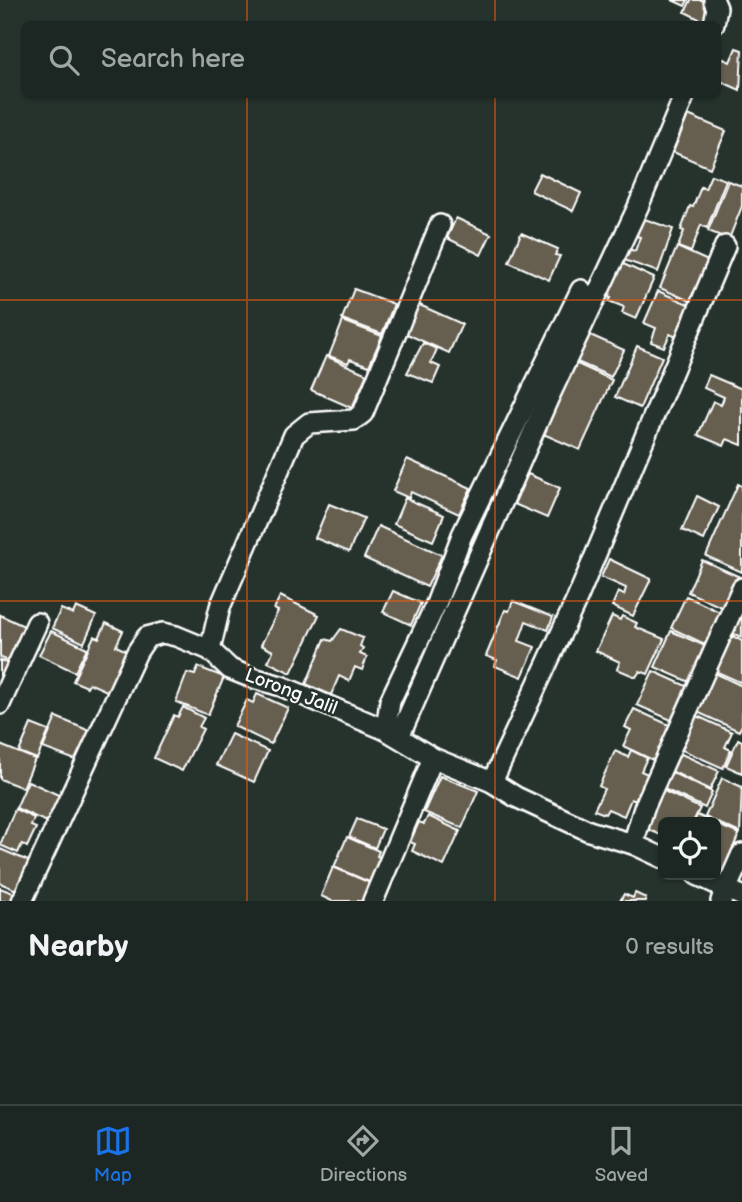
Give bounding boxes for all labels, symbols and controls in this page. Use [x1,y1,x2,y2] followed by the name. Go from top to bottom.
[21,21,721,98] search box
[45,41,83,79] icon: search
[101,44,245,75] text: Search here
[241,664,341,720] street label: Lorong Jalil
[658,817,721,880] map controls
[658,817,721,880] button: locate
[28,929,128,965] text: Nearby
[625,933,714,961] text: 0 results
[94,1122,132,1187] tab: Map
[320,1122,407,1187] tab: Directions
[595,1122,648,1187] tab: Saved

